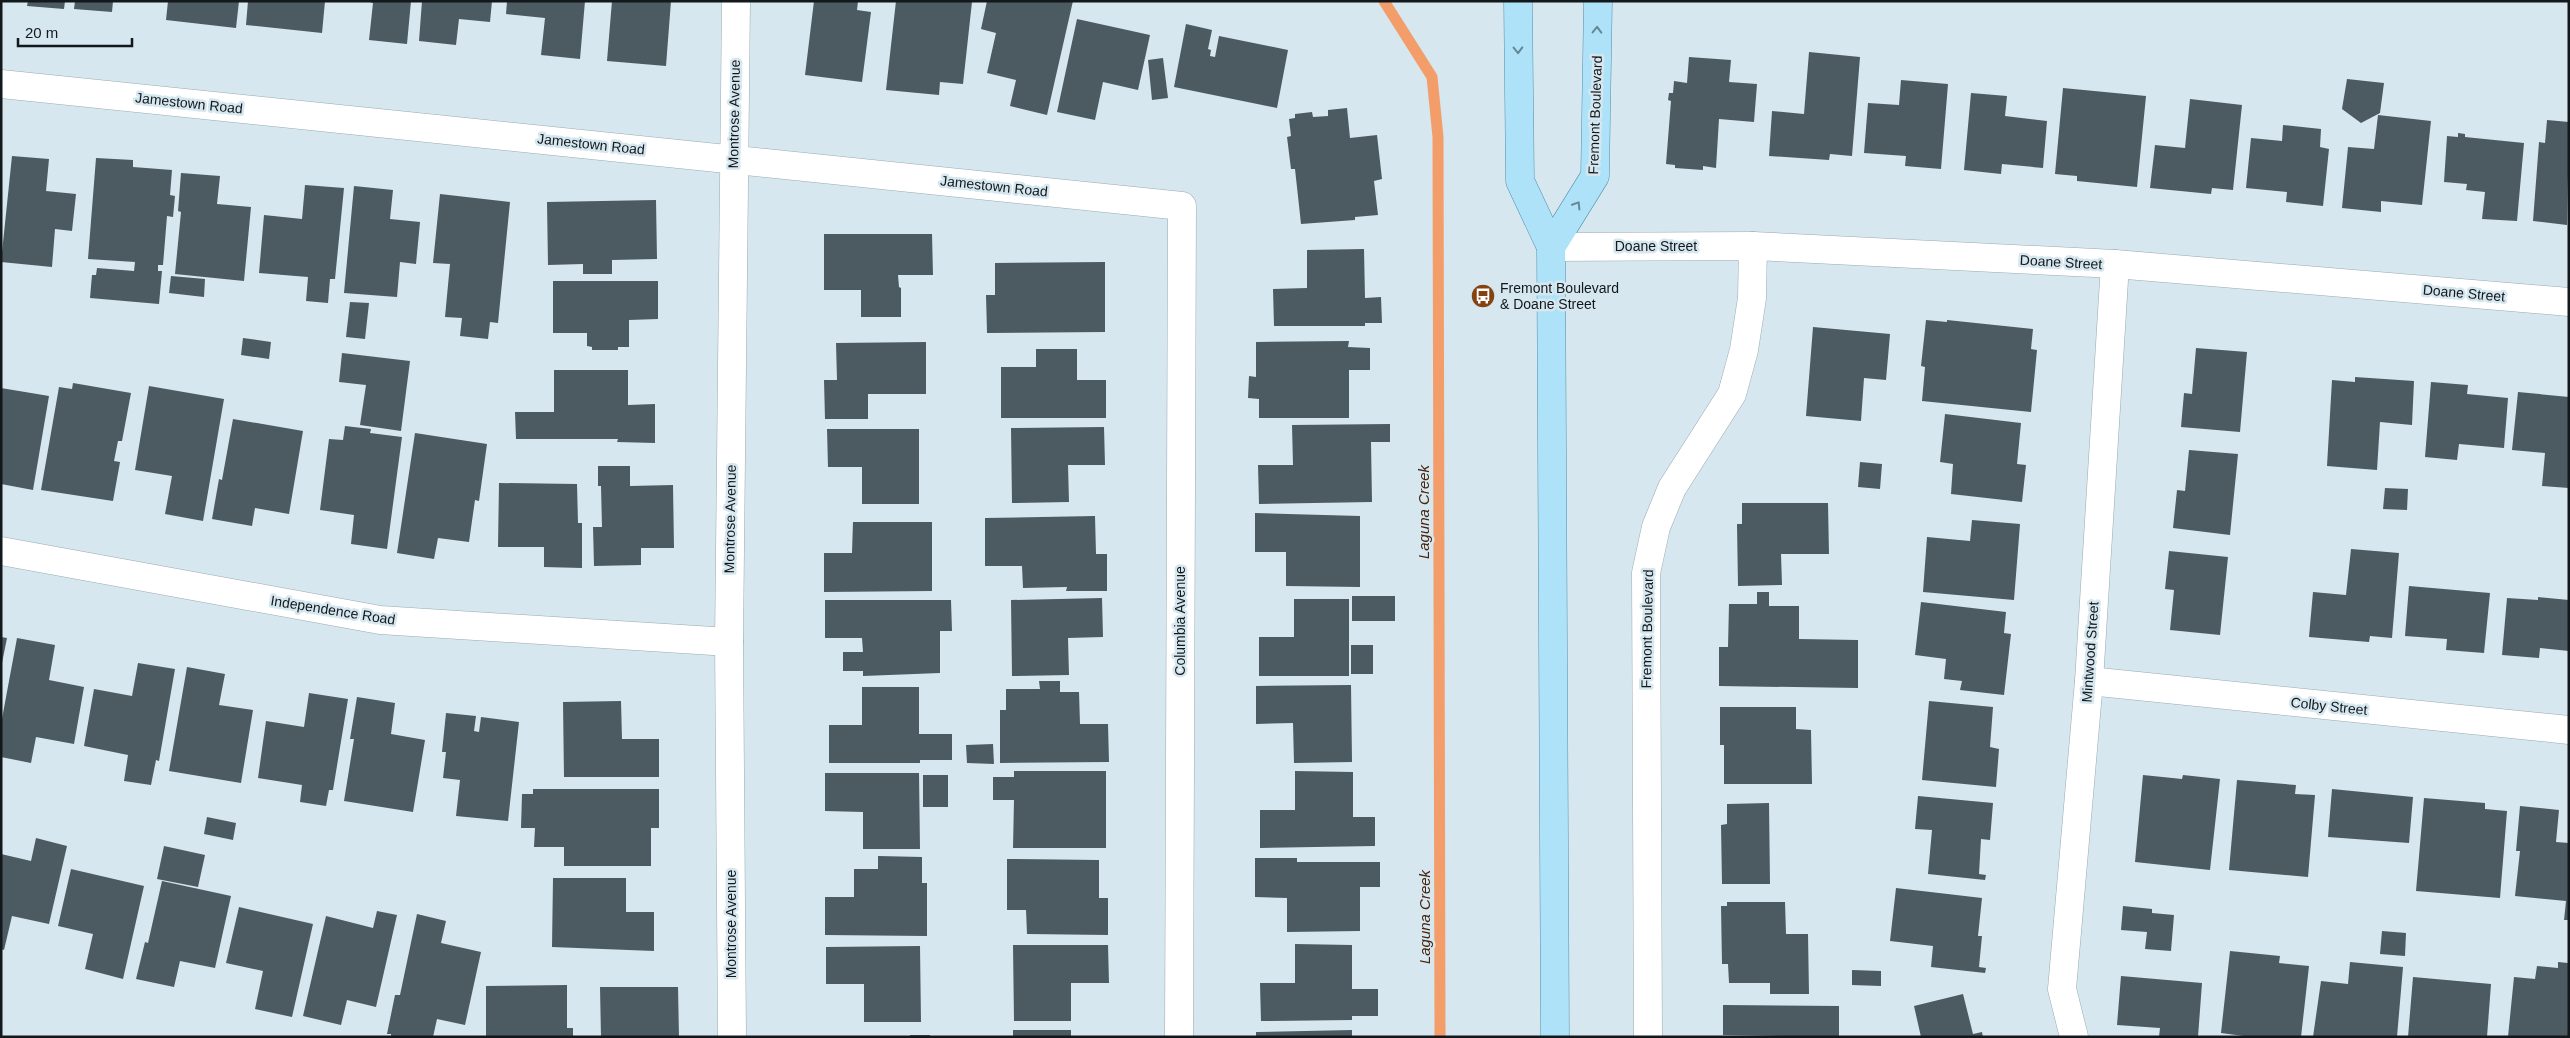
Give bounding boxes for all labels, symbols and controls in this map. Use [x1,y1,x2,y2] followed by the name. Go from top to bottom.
[18,15,131,47] scale bar
[25,24,58,41] text: 20 m
[1592,26,1602,34] one-way arrow
[1513,46,1523,54] one-way arrow
[1585,55,1605,175] street label: Fremont Boulevard
[725,59,743,168] street label: Montrose Avenue
[134,89,244,117] street label: Jamestown Road
[536,130,646,158] street label: Jamestown Road
[939,172,1049,200] street label: Jamestown Road
[1571,202,1581,211] one-way arrow
[1615,238,1697,254] street label: Doane Street
[2019,252,2103,272] street label: Doane Street
[1500,280,1619,312] place label: Fremont Boulevard & Doane Street
[2422,281,2506,305] street label: Doane Street
[1470,283,1496,309] bus stop icon: Fremont Boulevard & Doane Street
[1415,463,1432,559] water label: Laguna Creek
[721,464,739,573] street label: Montrose Avenue
[1172,566,1188,676] street label: Columbia Avenue
[1638,569,1656,689] street label: Fremont Boulevard
[269,592,397,628] street label: Independence Road
[2078,601,2102,703] street label: Mintwood Street
[2290,694,2368,718] street label: Colby Street
[1416,868,1433,964] water label: Laguna Creek
[723,869,739,978] street label: Montrose Avenue

